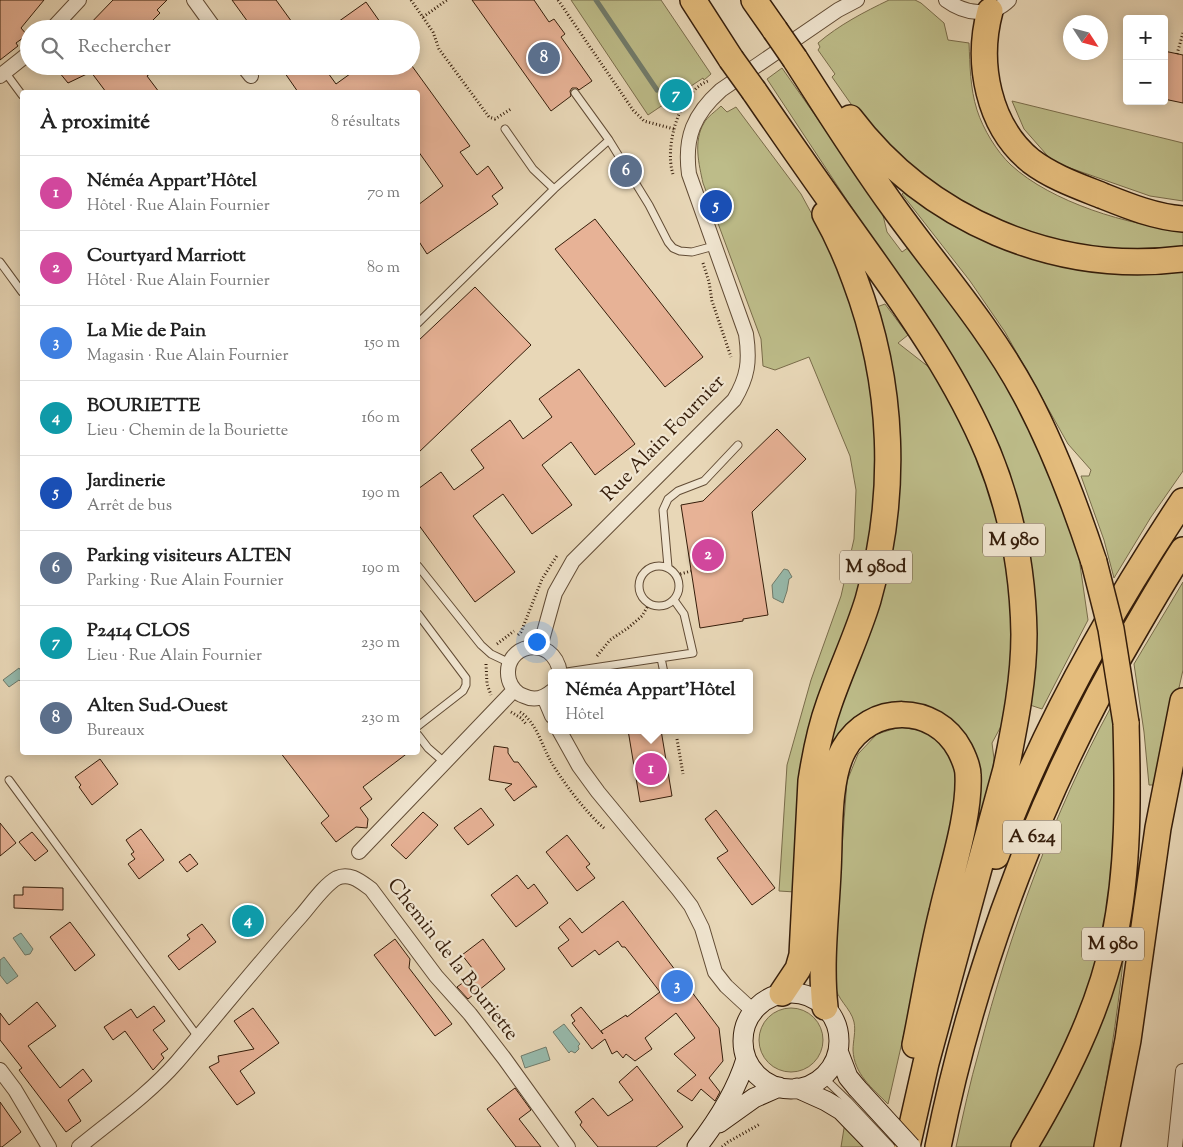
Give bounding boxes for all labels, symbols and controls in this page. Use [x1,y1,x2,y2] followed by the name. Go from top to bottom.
[1063,15,1108,60] north arrow
[1123,15,1168,105] map controls
[1123,15,1168,60] button: +
[20,20,420,75] search box
[38,34,66,62] icon: search
[78,34,171,61] text: Rechercher
[528,39,560,77] pin: 8
[1123,60,1168,105] button: −
[660,76,692,114] pin: 7
[40,108,150,138] text: À proximité
[331,111,400,134] text: 8 résultats
[610,152,642,190] pin: 6
[87,168,257,195] text: Néméa Appart'Hôtel
[53,182,59,205] text: 1
[367,182,400,205] text: 70 m
[700,187,732,225] pin: 5
[87,195,270,218] text: Hôtel · Rue Alain Fournier
[87,243,245,270] text: Courtyard Marriott
[52,257,60,280] text: 2
[367,257,400,280] text: 80 m
[87,270,270,293] text: Hôtel · Rue Alain Fournier
[87,318,206,345] text: La Mie de Pain
[53,332,59,355] text: 3
[364,332,400,355] text: 150 m
[87,345,289,368] text: Magasin · Rue Alain Fournier
[596,369,733,509] street label: Rue Alain Fournier
[87,393,200,420] text: BOURIETTE
[52,407,60,430] text: 4
[362,407,400,430] text: 160 m
[87,420,288,443] text: Lieu · Chemin de la Bouriette
[87,468,165,495] text: Jardinerie
[53,482,59,505] text: 5
[362,482,400,505] text: 190 m
[87,495,172,518] text: Arrêt de bus
[983,524,1045,556] road number: M 980
[692,536,724,574] pin: 2
[87,543,291,570] text: Parking visiteurs ALTEN
[840,550,912,584] road number: M 980d
[52,557,60,580] text: 6
[362,557,400,580] text: 190 m
[87,570,283,593] text: Parking · Rue Alain Fournier
[87,618,190,645] text: P2414 CLOS
[524,629,550,655] your location
[52,632,60,655] text: 7
[361,632,400,655] text: 230 m
[87,645,262,668] text: Lieu · Rue Alain Fournier
[548,669,753,734] popup
[565,677,736,704] text: Néméa Appart'Hôtel
[87,693,227,720] text: Alten Sud-Ouest
[565,704,604,727] text: Hôtel
[52,707,60,730] text: 8
[361,707,400,730] text: 230 m
[87,720,145,743] text: Bureaux
[635,750,667,788] pin: 1
[1003,820,1061,854] road number: A 624
[379,873,525,1047] street label: Chemin de la Bouriette
[232,902,264,940] pin: 4
[1082,928,1144,961] road number: M 980
[661,967,693,1005] pin: 3

